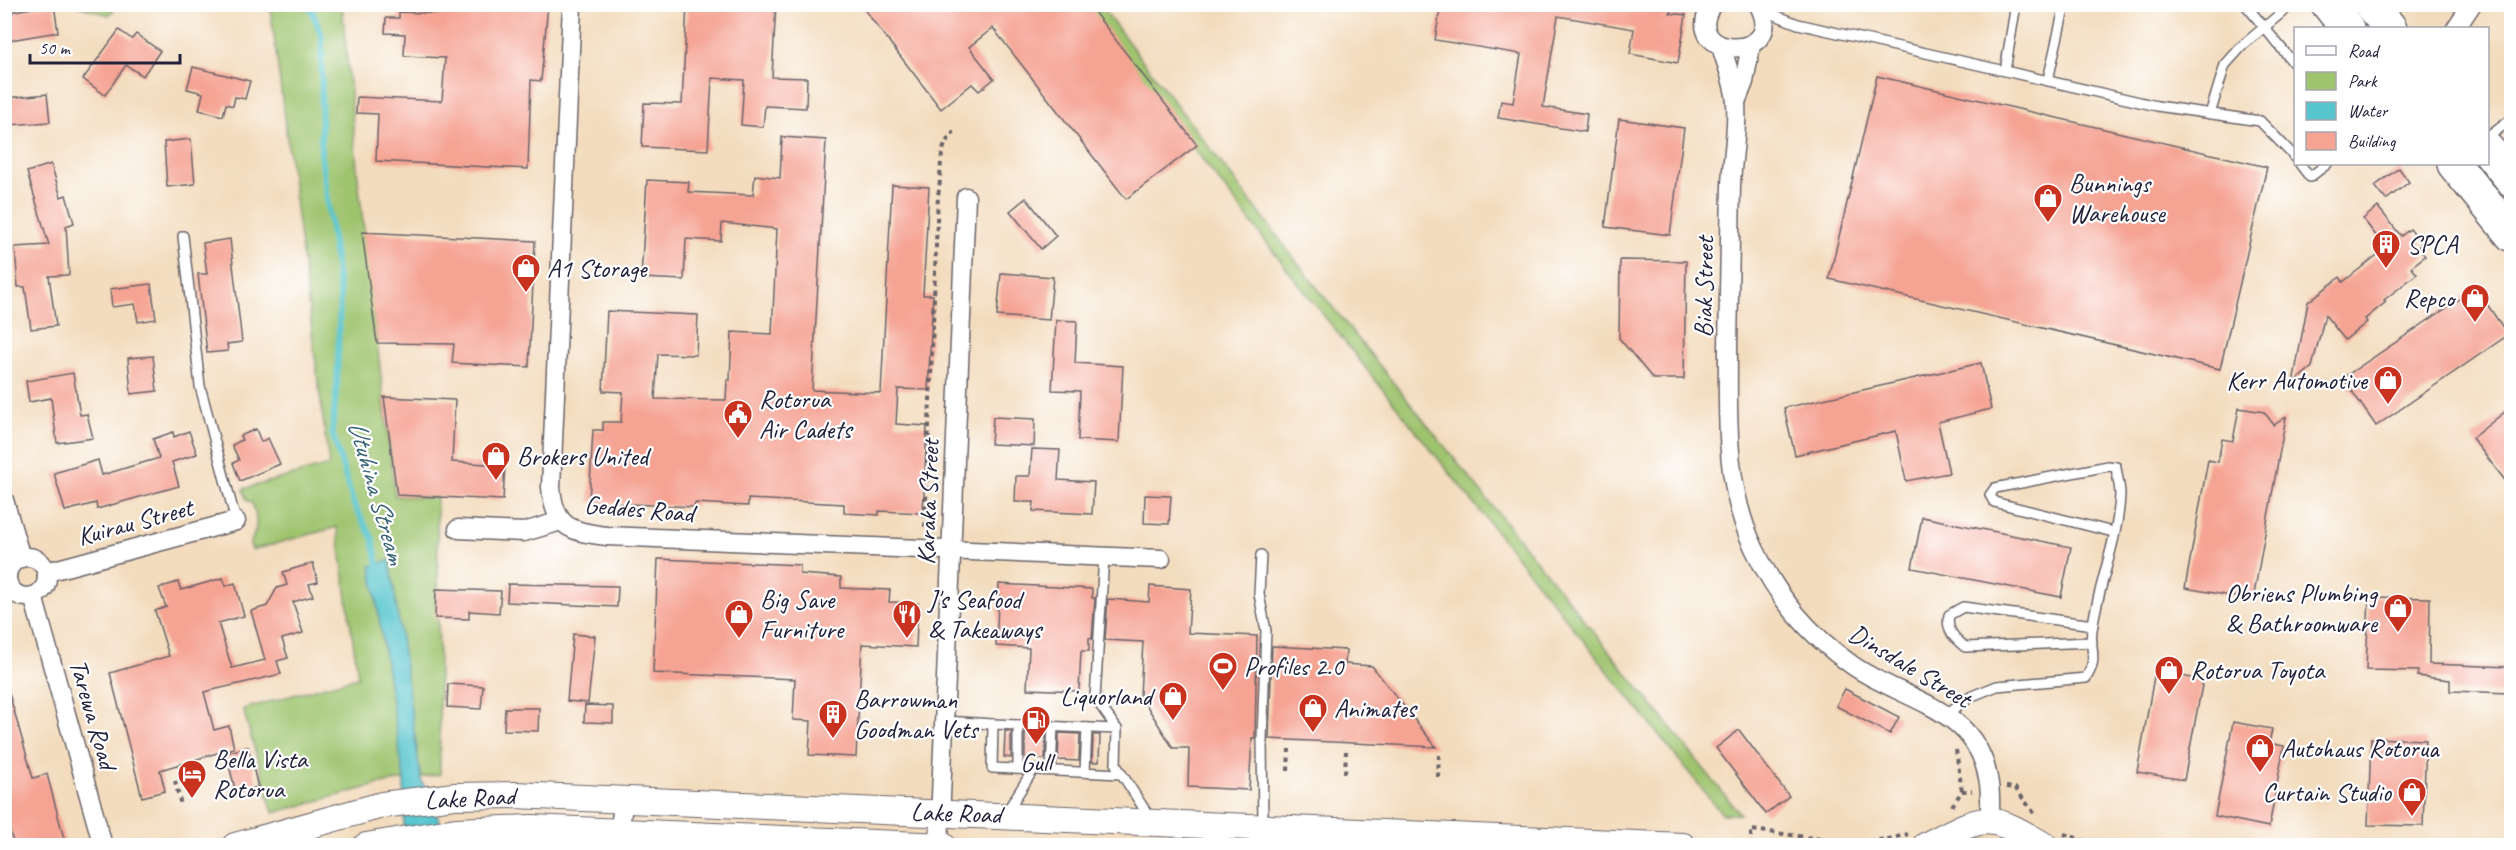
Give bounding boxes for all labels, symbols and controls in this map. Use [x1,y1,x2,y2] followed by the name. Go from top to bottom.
[30,27,180,65] scale bar
[2294,27,2489,165] legend
[39,37,72,59] text: 50 m
[2348,40,2381,62] text: Road
[2348,70,2378,92] text: Park
[2348,100,2389,122] text: Water
[2348,130,2397,152] text: Building
[2069,167,2166,230] place label: Bunnings Warehouse
[2032,182,2064,224] shop icon: Bunnings Warehouse
[2370,228,2402,270] building icon: SPCA
[2407,228,2459,261] place label: SPCA
[1687,234,1721,338] street label: Biak Street
[510,252,542,294] shop icon: A1 Storage
[547,252,648,285] place label: A1 Storage
[2404,282,2457,315] place label: Repco
[2459,282,2491,324] shop icon: Repco
[2226,364,2369,397] place label: Kerr Automotive
[2372,364,2404,406] shop icon: Kerr Automotive
[759,383,854,446] place label: Rotorua Air Cadets
[722,398,754,440] public building icon: Rotorua Air Cadets
[340,416,414,569] water label: Utuhina Stream
[909,436,947,565] street label: Karaka Street
[480,440,512,482] shop icon: Brokers United
[517,440,652,473] place label: Brokers United
[583,488,699,531] street label: Geddes Road
[74,490,199,553] street label: Kuirau Street
[2226,577,2379,640] place label: Obriens Plumbing & Bathroomware
[760,583,846,646] place label: Big Save Furniture
[926,583,1043,646] place label: J's Seafood & Takeaways
[2382,592,2414,634] shop icon: Obriens Plumbing & Bathroomware
[723,598,755,640] shop icon: Big Save Furniture
[891,598,923,640] restaurant icon: J's Seafood & Takeaways
[1843,617,1979,717] street label: Dinsdale Street
[1207,650,1239,692] sports icon: Profiles 2.0
[1244,650,1345,683] place label: Profiles 2.0
[2153,654,2185,696] shop icon: Rotorua Toyota
[2190,654,2326,687] place label: Rotorua Toyota
[62,655,125,776] street label: Tarewa Road
[1060,680,1156,713] place label: Liquorland
[1157,680,1189,722] shop icon: Liquorland
[854,683,980,746] place label: Barrowman Goodman Vets
[1297,692,1329,734] shop icon: Animates
[1334,692,1418,725] place label: Animates
[817,698,849,740] building icon: Barrowman Goodman Vets
[1020,704,1052,746] fuel station icon: Gull
[2244,732,2276,774] shop icon: Autohaus Rotorua
[2281,732,2440,765] place label: Autohaus Rotorua
[213,743,309,806] place label: Bella Vista Rotorua
[1020,746,1056,779] place label: Gull
[176,758,208,800] hotel icon: Bella Vista Rotorua
[2262,776,2393,809] place label: Curtain Studio
[2396,776,2428,818] shop icon: Curtain Studio
[424,779,520,817] street label: Lake Road
[910,795,1006,831] street label: Lake Road

